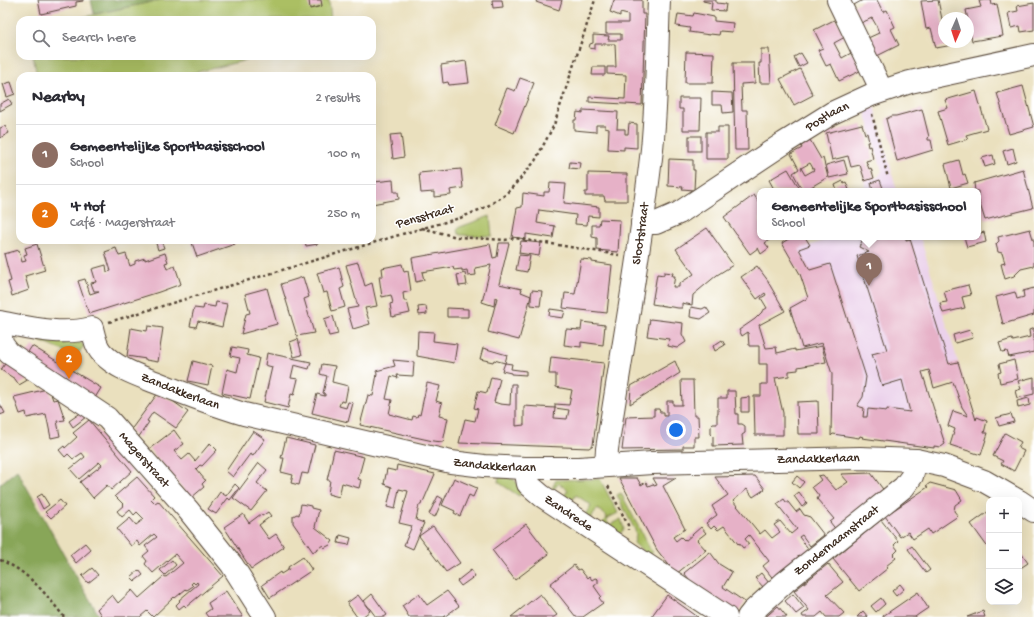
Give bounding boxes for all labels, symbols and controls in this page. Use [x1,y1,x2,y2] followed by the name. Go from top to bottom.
[938,12,974,48] north arrow
[16,16,376,60] search box
[30,27,52,49] icon: search
[62,29,136,47] text: Search here
[32,88,85,108] text: Nearby
[315,91,360,106] text: 2 results
[802,98,852,136] street label: Postlaan
[70,138,265,156] text: Gemeentelijke Sportbasisschool
[42,147,48,162] text: 1
[328,147,360,162] text: 100 m
[70,156,104,171] text: School
[757,188,981,240] popup
[70,198,104,216] text: 't Hof
[772,198,966,216] text: Gemeentelijke Sportbasisschool
[629,200,653,266] street label: Slootstraat
[393,201,457,233] street label: Pensstraat
[42,207,48,222] text: 2
[327,207,360,222] text: 250 m
[70,216,175,231] text: Café · Magerstraat
[772,216,805,231] text: School
[856,253,882,286] pin: 1
[56,346,82,379] pin: 2
[139,370,222,413] street label: Zandakkerlaan
[666,420,686,440] your location
[115,429,174,492] street label: Magerstraat
[776,450,861,468] street label: Zandakkerlaan
[452,455,537,476] street label: Zandakkerlaan
[541,492,596,535] street label: Zandrede
[986,497,1022,605] map controls
[986,497,1022,533] button: +
[791,501,883,579] street label: Zondernaamstraat
[986,533,1022,569] button: −
[986,569,1022,605] button: layers

